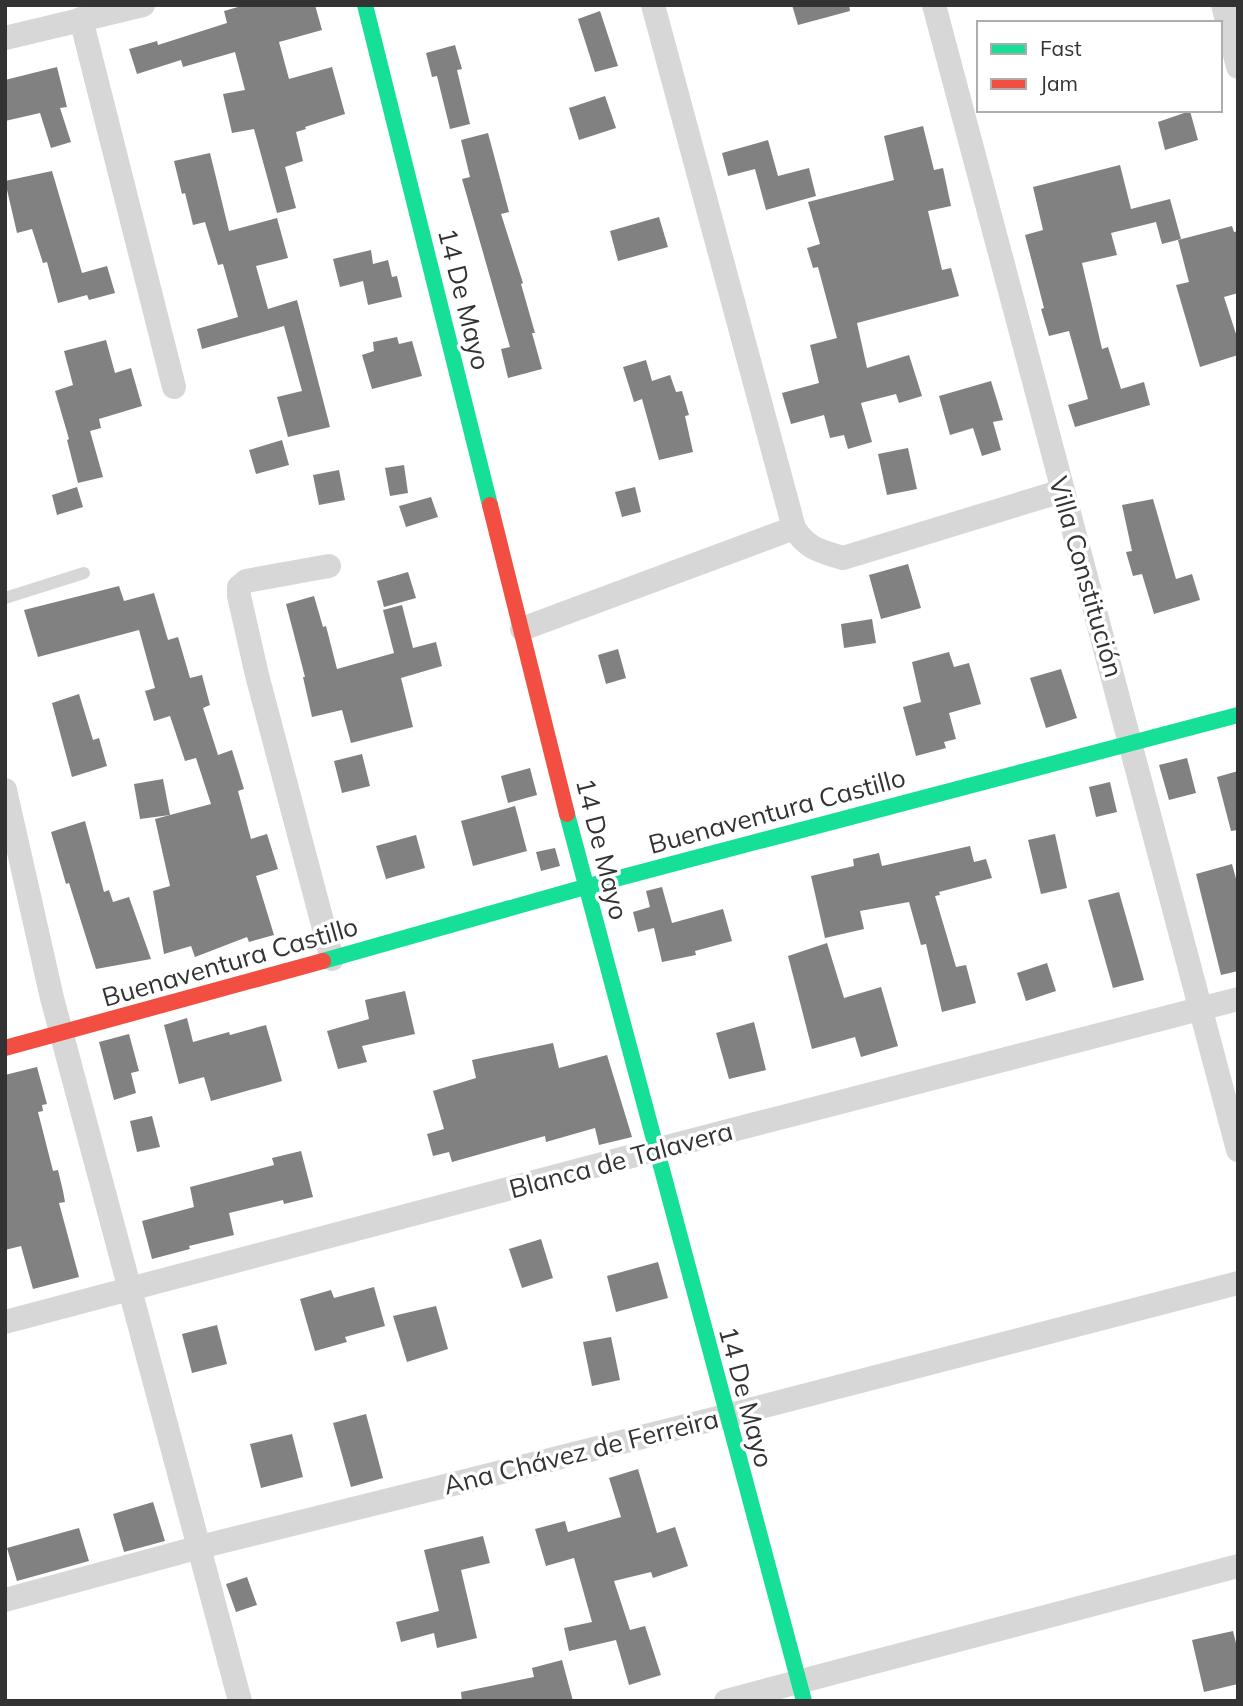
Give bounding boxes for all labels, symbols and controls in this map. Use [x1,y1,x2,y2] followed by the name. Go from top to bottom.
[977,21,1222,112] legend
[1040,35,1082,61] text: Fast
[1040,70,1078,96] text: Jam
[431,225,498,373] street label: 14 De Mayo
[1042,473,1131,681] street label: Villa Constitución
[645,760,909,861] street label: Buenaventura Castillo
[569,775,636,923] street label: 14 De Mayo
[98,909,362,1014] street label: Buenaventura Castillo
[506,1114,736,1205] street label: Blanca de Talavera
[712,1323,781,1471] street label: 14 De Mayo
[440,1401,722,1502] street label: Ana Chávez de Ferreira

